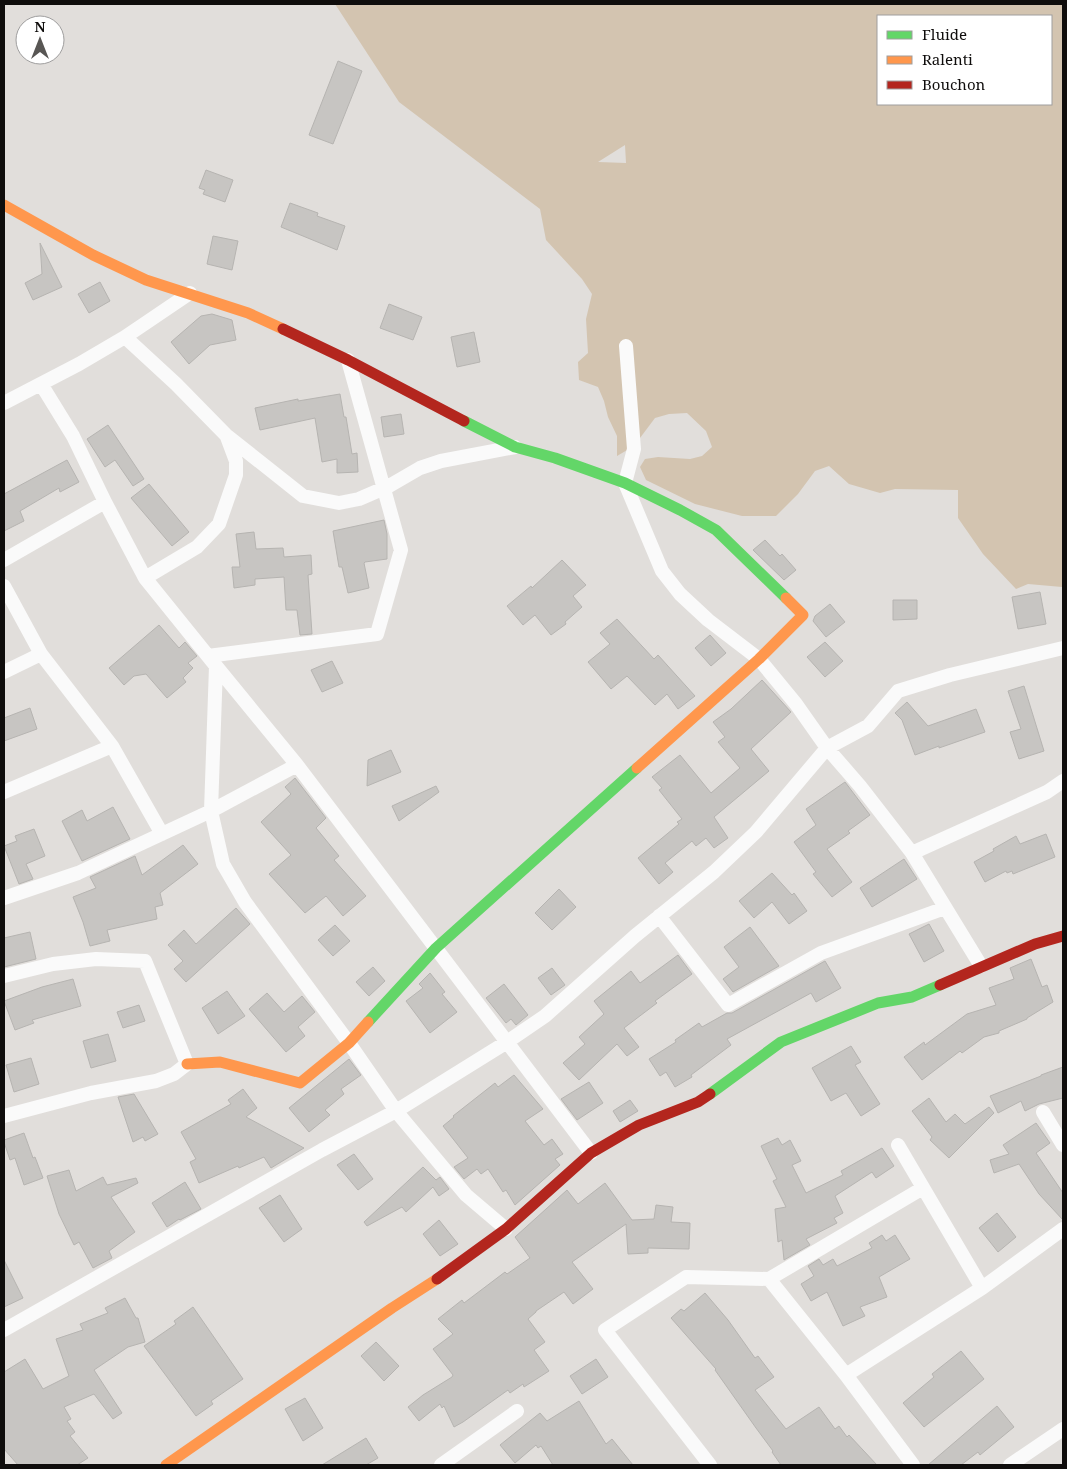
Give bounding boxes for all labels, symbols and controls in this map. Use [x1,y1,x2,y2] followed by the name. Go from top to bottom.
[15,15,65,65] north arrow
[877,15,1052,105] legend
[34,17,46,36] text: N
[922,24,967,44] text: Fluide
[922,49,973,69] text: Ralenti
[922,74,986,94] text: Bouchon

